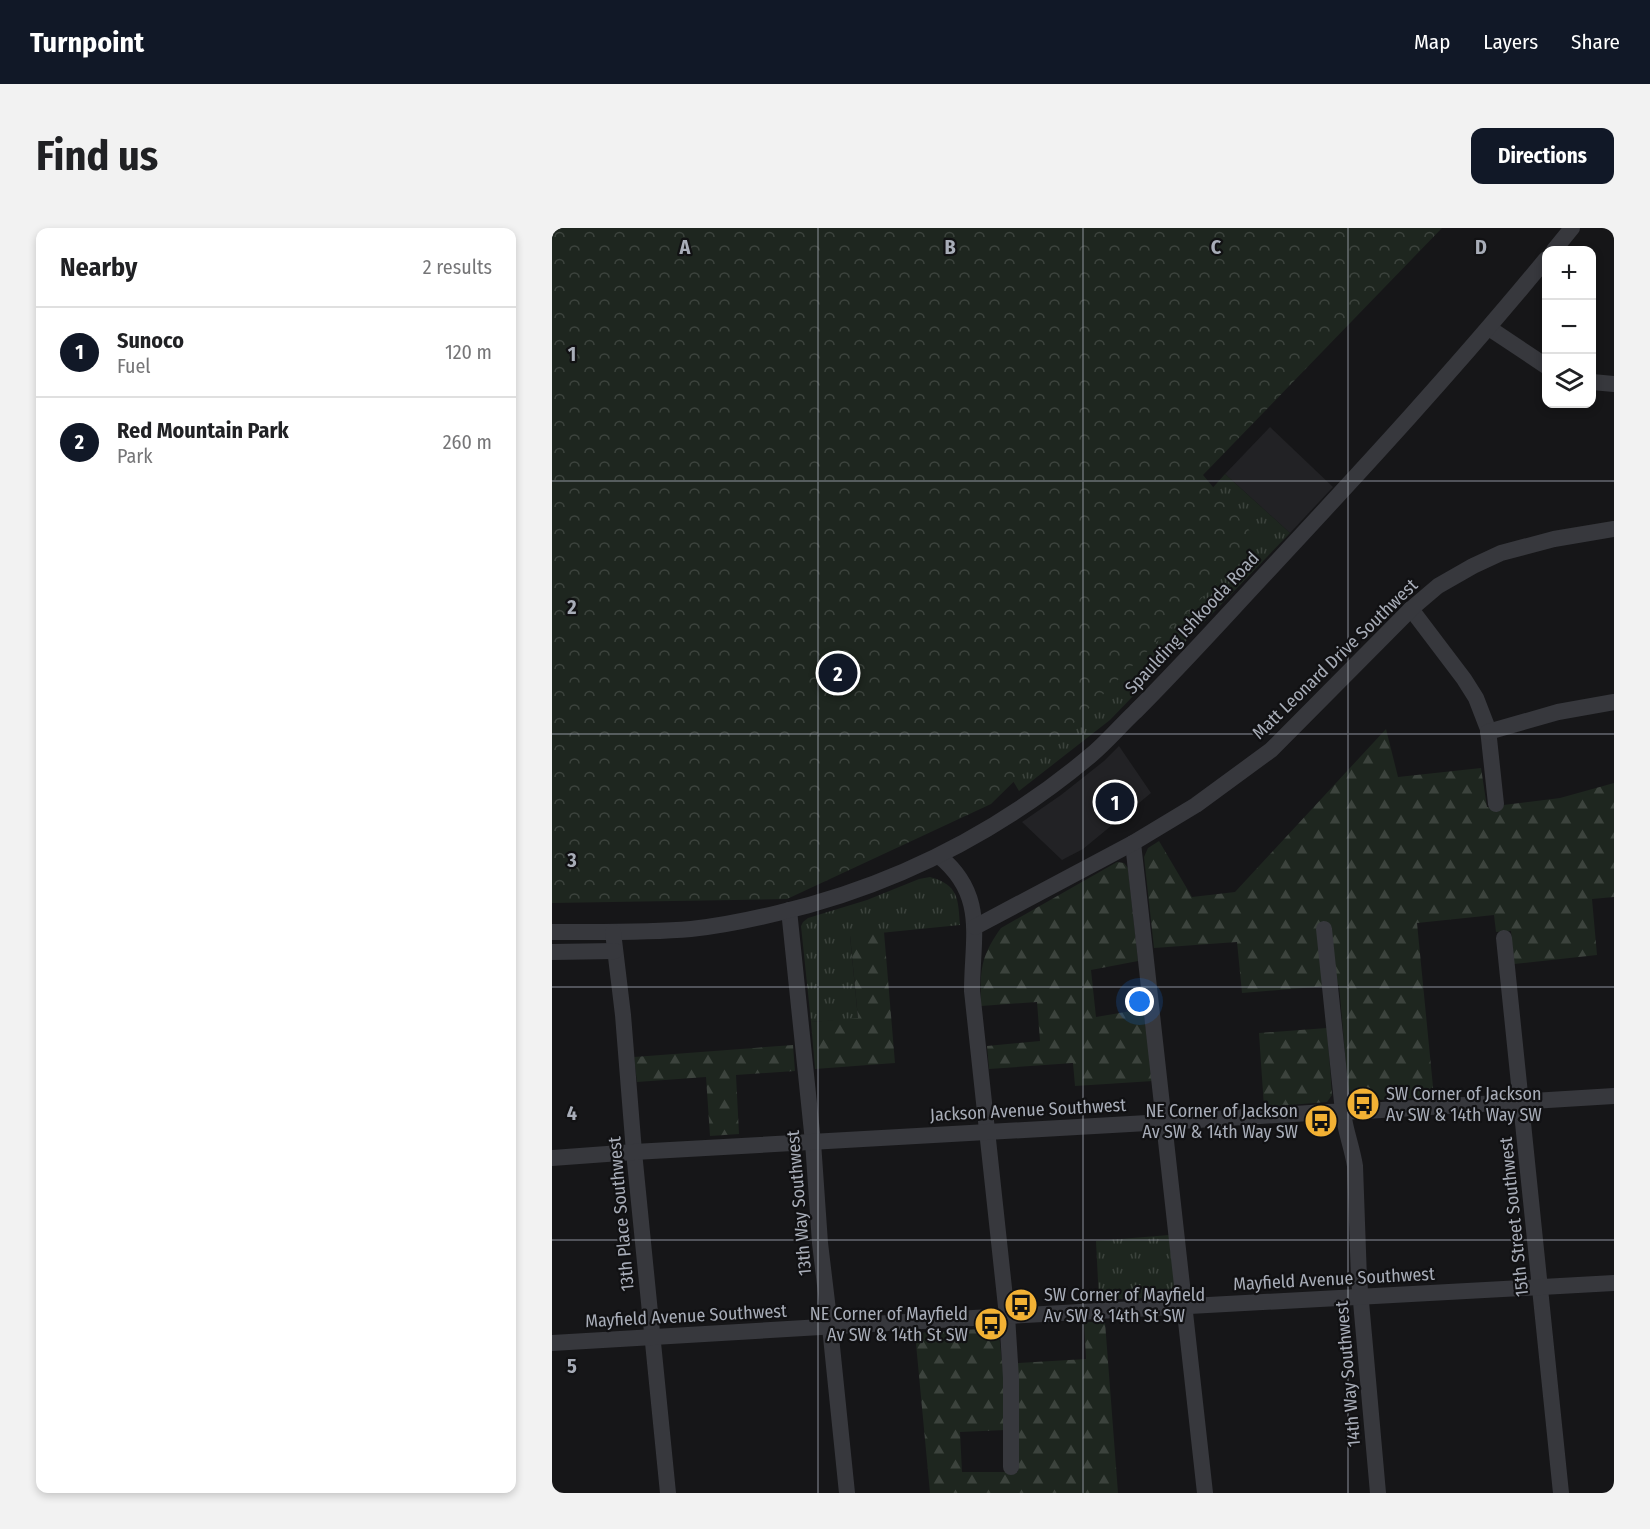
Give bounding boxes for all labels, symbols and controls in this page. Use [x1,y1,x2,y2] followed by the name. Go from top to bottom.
[30,26,144,59] text: Turnpoint
[1414,29,1450,55] text: Map
[1483,29,1538,55] text: Layers
[1571,29,1620,55] text: Share
[1471,128,1614,184] button: Directions
[36,131,158,181] text: Find us
[679,235,692,259] text: A
[944,235,956,259] text: B
[1211,235,1222,259] text: C
[1475,235,1487,259] text: D
[1542,246,1596,408] map controls
[1542,246,1596,300] button: +
[60,252,137,283] text: Nearby
[423,255,492,279] text: 2 results
[1542,300,1596,354] button: −
[117,327,184,354] text: Sunoco
[75,340,84,364] text: 1
[445,340,492,364] text: 120 m
[568,342,576,366] text: 1
[117,354,151,378] text: Fuel
[1542,354,1596,408] button: layers
[117,417,289,444] text: Red Mountain Park
[75,430,84,454] text: 2
[443,430,492,454] text: 260 m
[117,444,153,468] text: Park
[1120,547,1264,699] street label: Spaulding Ishkooda Road
[1248,574,1422,744] street label: Matt Leonard Drive Southwest
[566,595,577,619] text: 2
[818,650,858,696] pin: 2
[1096,780,1134,824] pin: 1
[566,848,577,872] text: 3
[1125,987,1154,1016] your location
[1386,1083,1542,1126] place label: SW Corner of Jackson Av SW & 14th Way SW
[1345,1086,1381,1122] bus stop icon: SW Corner of Jackson Av SW & 14th Way SW
[929,1094,1127,1126] street label: Jackson Avenue Southwest
[1142,1100,1299,1143] place label: NE Corner of Jackson Av SW & 14th Way SW
[567,1101,577,1125] text: 4
[1303,1103,1339,1139] bus stop icon: NE Corner of Jackson Av SW & 14th Way SW
[782,1129,816,1277] street label: 13th Way Southwest
[603,1136,639,1292] street label: 13th Place Southwest
[1495,1136,1533,1298] street label: 15th Street Southwest
[1233,1263,1436,1295] street label: Mayfield Avenue Southwest
[1044,1284,1205,1327] place label: SW Corner of Mayfield Av SW & 14th St SW
[1003,1287,1039,1323] bus stop icon: SW Corner of Mayfield Av SW & 14th St SW
[585,1300,788,1332] street label: Mayfield Avenue Southwest
[1331,1300,1365,1448] street label: 14th Way Southwest
[810,1303,969,1346] place label: NE Corner of Mayfield Av SW & 14th St SW
[973,1306,1009,1342] bus stop icon: NE Corner of Mayfield Av SW & 14th St SW
[567,1354,577,1378] text: 5

